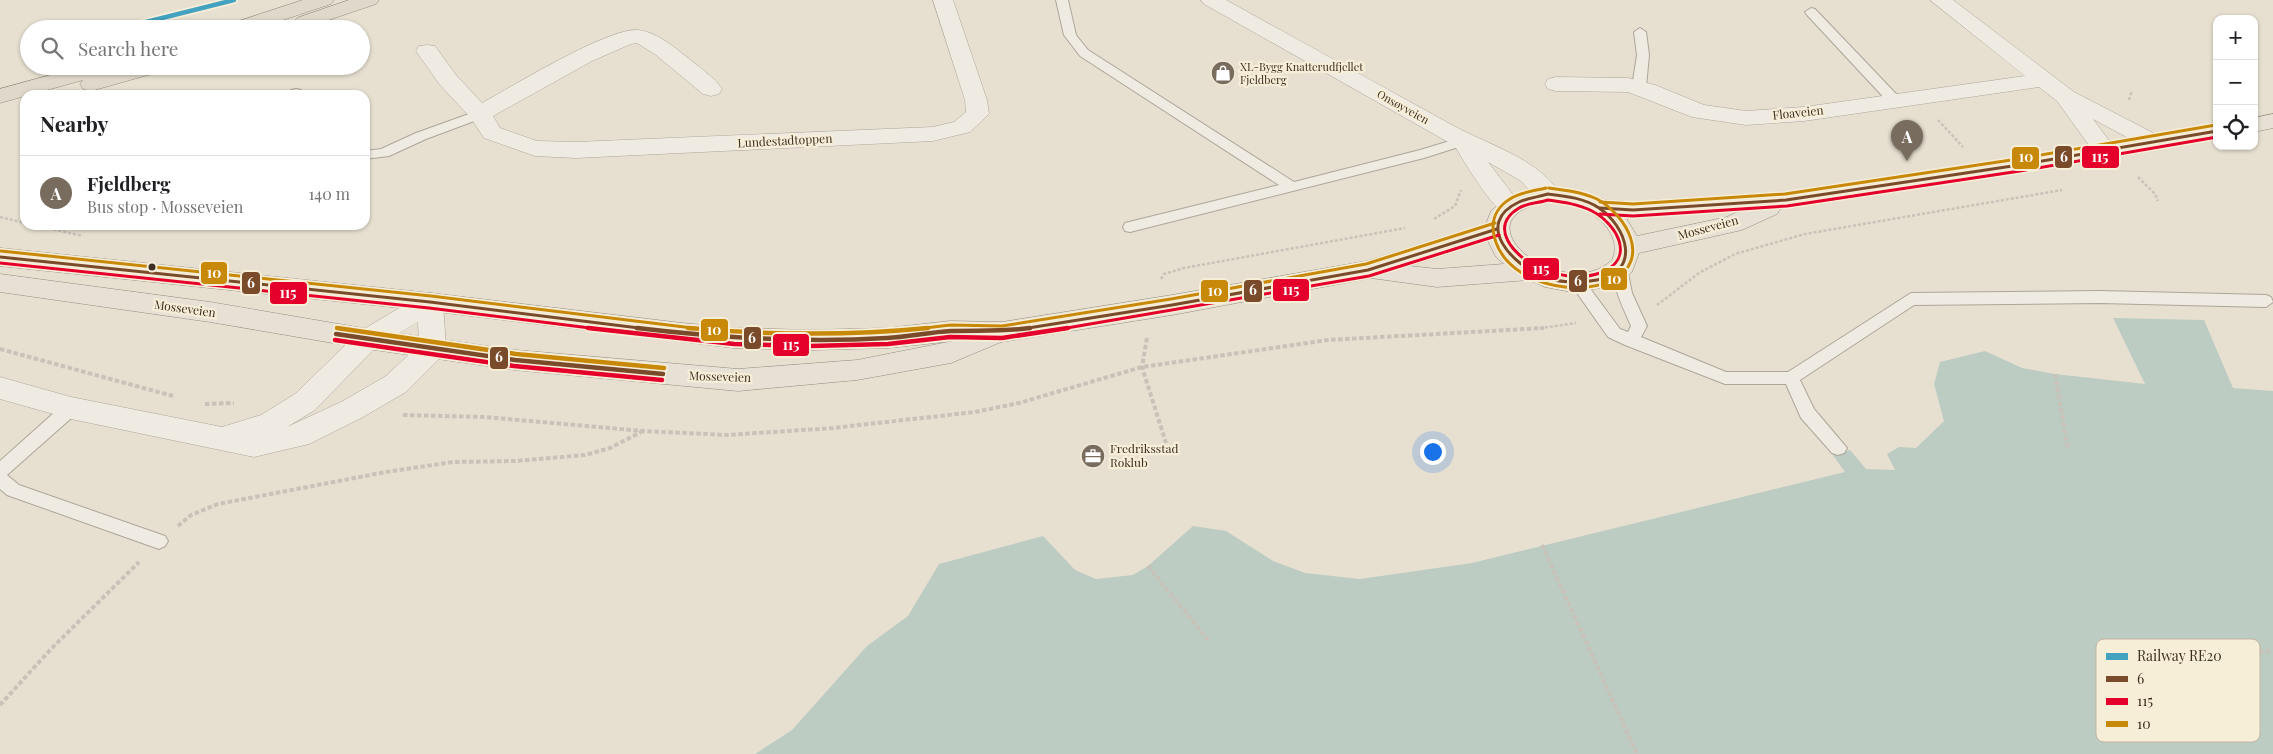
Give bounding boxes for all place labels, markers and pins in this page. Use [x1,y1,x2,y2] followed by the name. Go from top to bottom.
[1240,59,1363,87] place label: XL-Bygg Knatterudfjellet Fjeldberg
[1210,60,1236,86] shop icon: XL-Bygg Knatterudfjellet Fjeldberg
[1891,120,1923,161] pin: A
[147,262,157,272] unlabelled marker
[1110,440,1178,470] place label: Fredriksstad Roklub
[1080,443,1106,469] office icon: Fredriksstad Roklub

